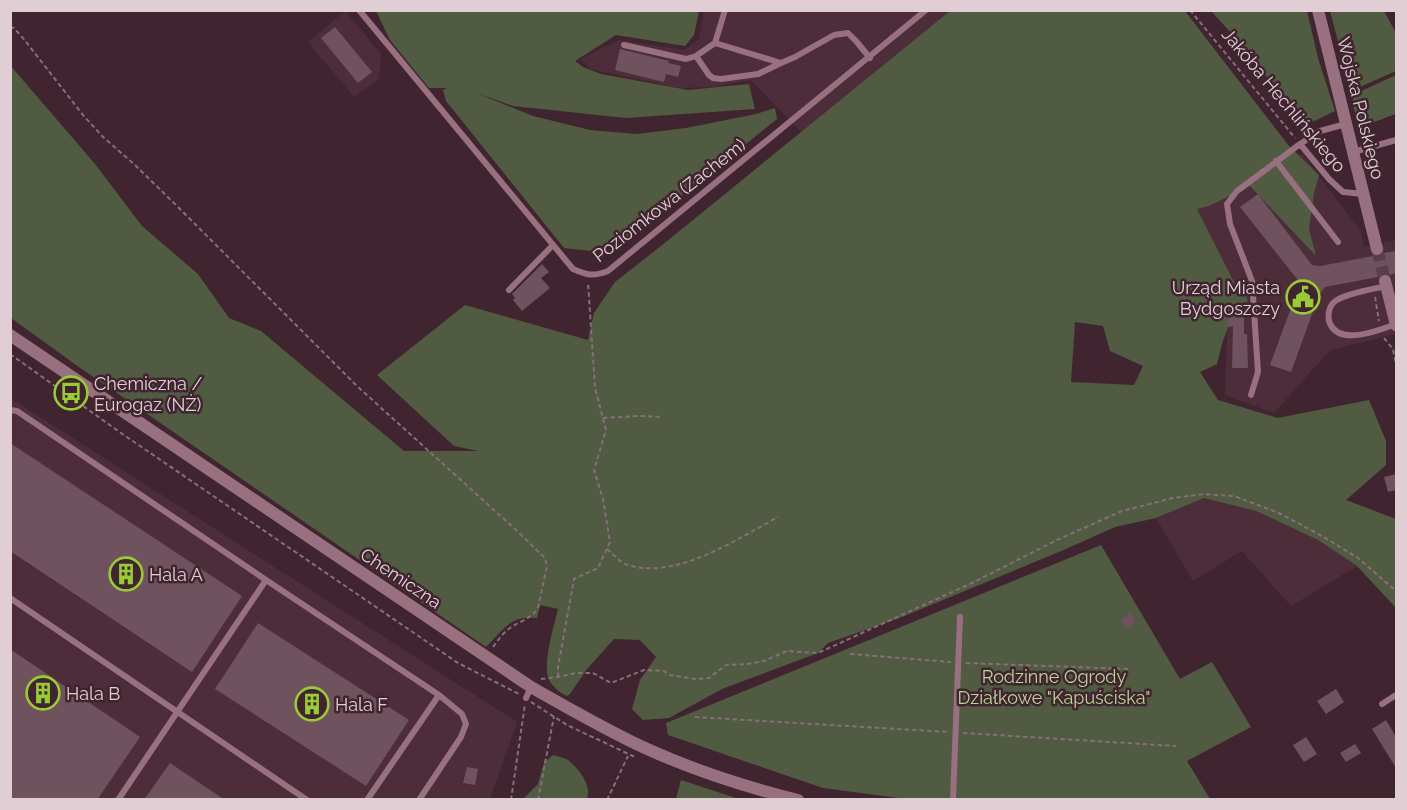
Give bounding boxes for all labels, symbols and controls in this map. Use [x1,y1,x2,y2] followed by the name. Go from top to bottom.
[1218,24,1351,176] street label: Jakóba Hechlińskiego
[1333,35,1389,182] street label: Wojska Polskiego
[588,134,750,266] street label: Poziomkowa (Zachem)
[1172,277,1280,319] place label: Urząd Miasta Bydgoszczy
[1285,279,1321,315] public building icon: Urząd Miasta Bydgoszczy
[94,373,203,415] place label: Chemiczna / Eurogaz (NŻ)
[53,375,89,411] bus stop icon: Chemiczna / Eurogaz (NŻ)
[357,543,445,613] street label: Chemiczna
[108,556,144,592] building icon: Hala A
[149,564,203,585] place label: Hala A
[957,666,1151,708] park label: Rodzinne Ogrody Działkowe "Kapuściska"
[25,675,61,711] building icon: Hala B
[66,683,120,704] place label: Hala B
[294,686,330,722] building icon: Hala F
[335,694,388,715] place label: Hala F

